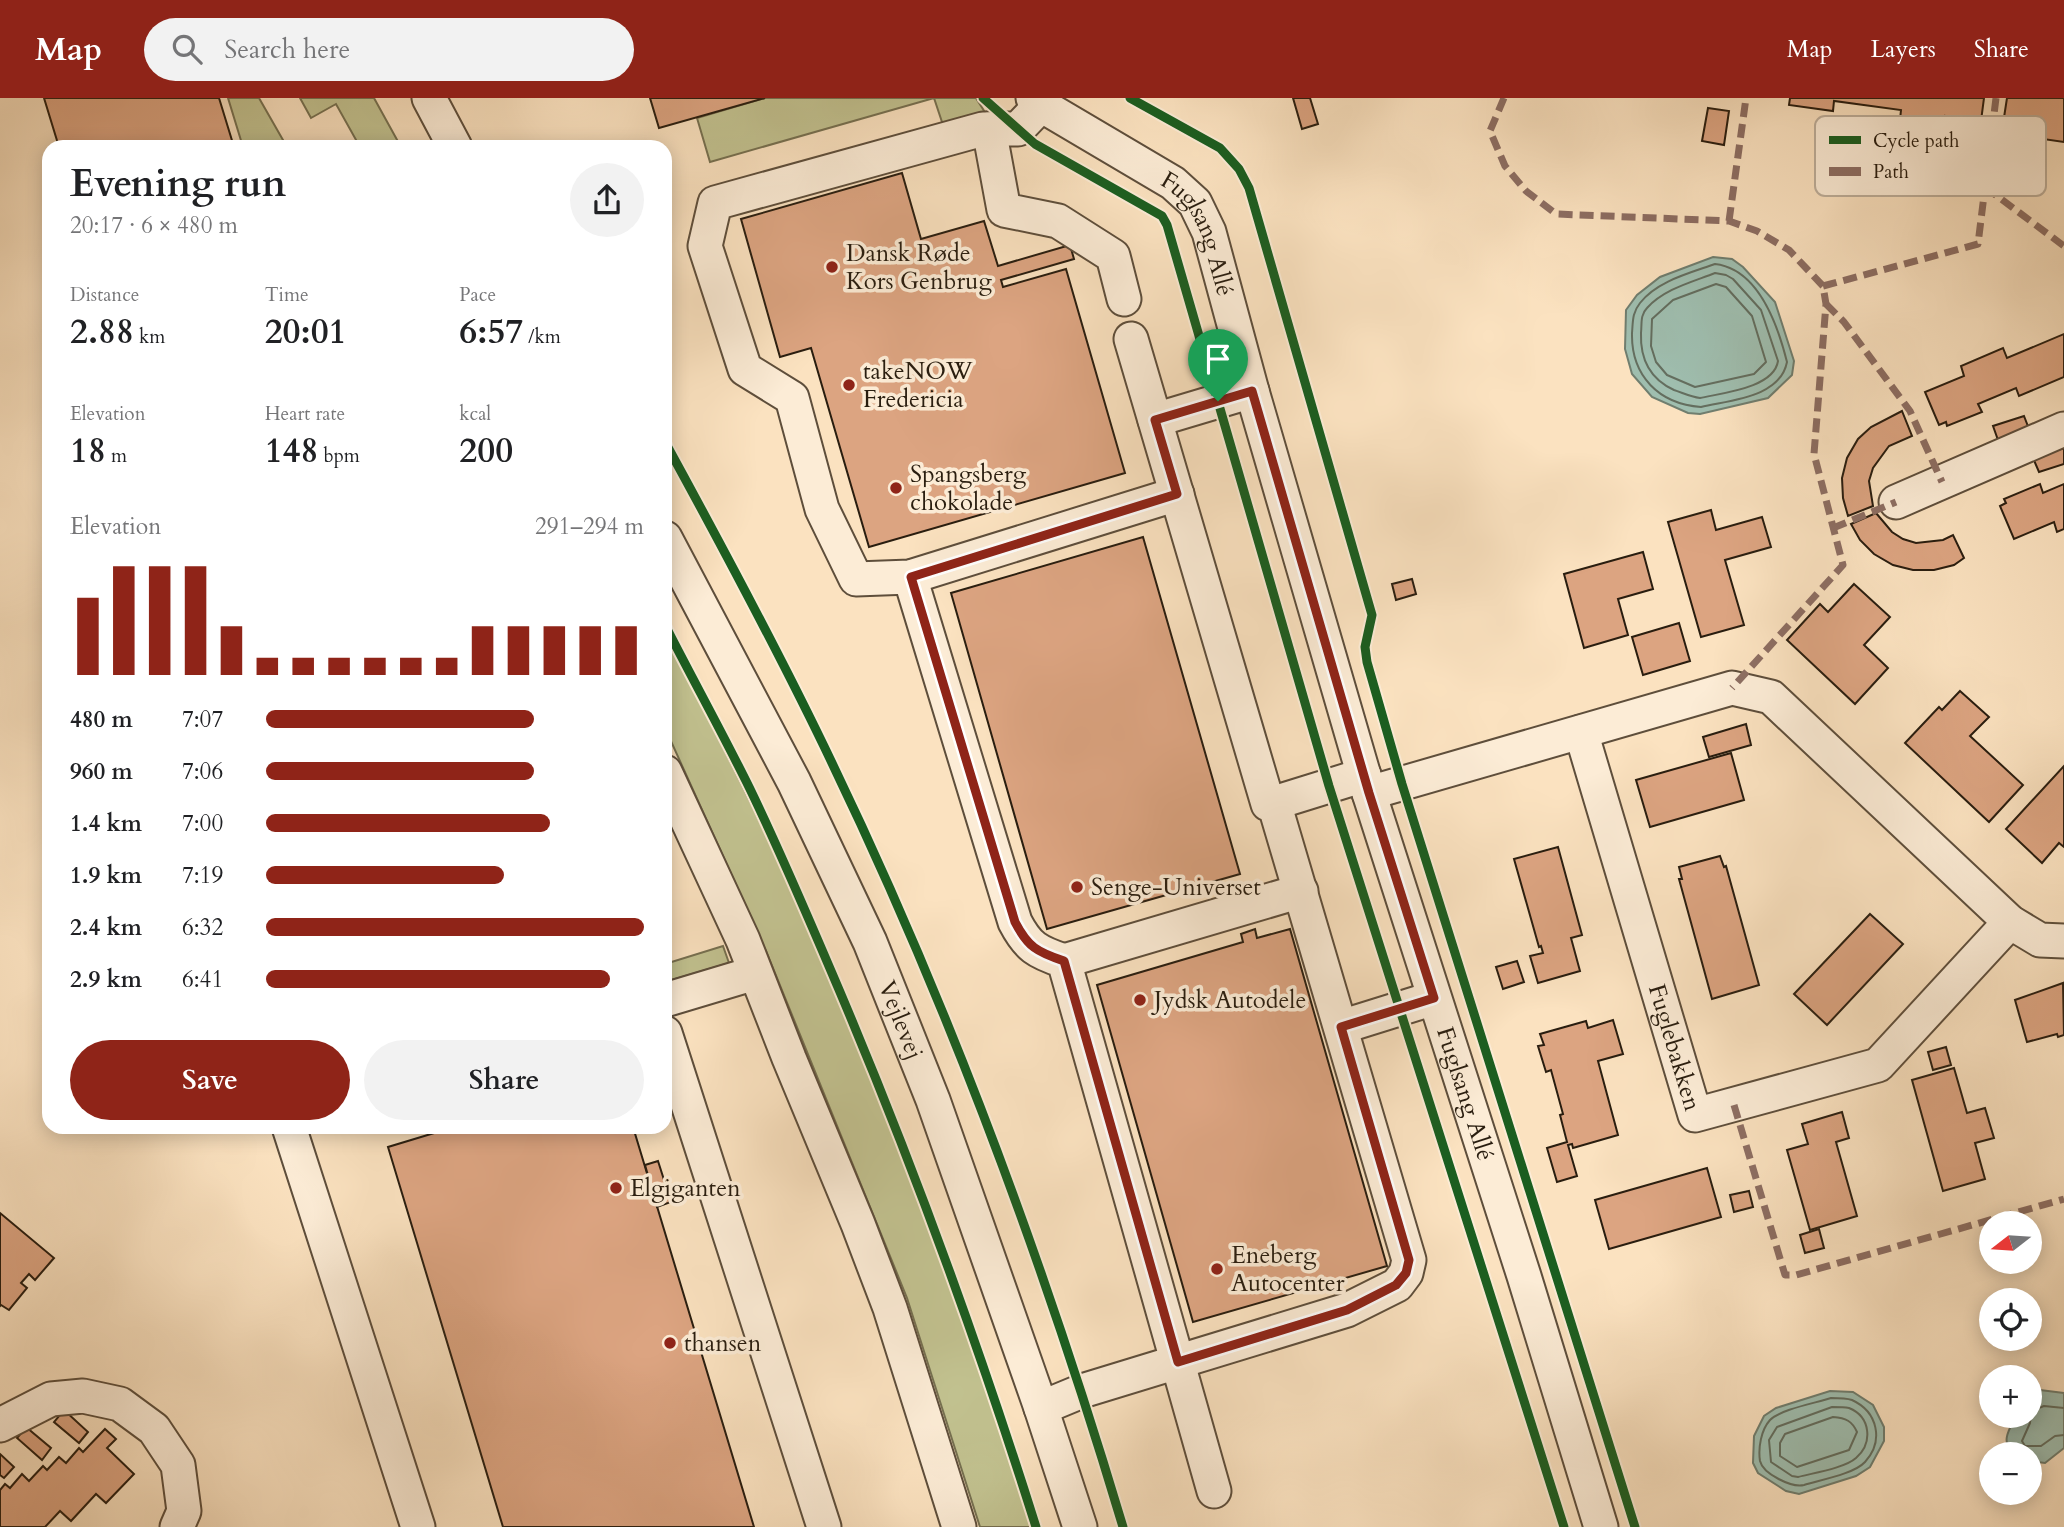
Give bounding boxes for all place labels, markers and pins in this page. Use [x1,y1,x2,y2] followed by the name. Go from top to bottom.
[846,237,992,298] place label: Dansk Røde Kors Genbrug
[824,259,840,275] marker: Dansk Røde Kors Genbrug
[1188,329,1248,401] pin
[863,355,973,416] place label: takeNOW Fredericia
[841,377,857,393] marker: takeNOW Fredericia
[910,458,1027,519] place label: Spangsberg chokolade
[888,480,904,496] marker: Spangsberg chokolade
[1091,871,1261,904] place label: Senge-Universet
[1069,879,1085,895] marker: Senge-Universet
[1151,984,1306,1017] place label: Jydsk Autodele
[1132,992,1148,1008] marker: Jydsk Autodele
[630,1172,741,1205] place label: Elgiganten
[608,1180,624,1196] marker: Elgiganten
[1231,1239,1345,1300] place label: Eneberg Autocenter
[1209,1261,1225,1277] marker: Eneberg Autocenter
[684,1327,762,1360] place label: thansen
[662,1335,678,1351] marker: thansen

